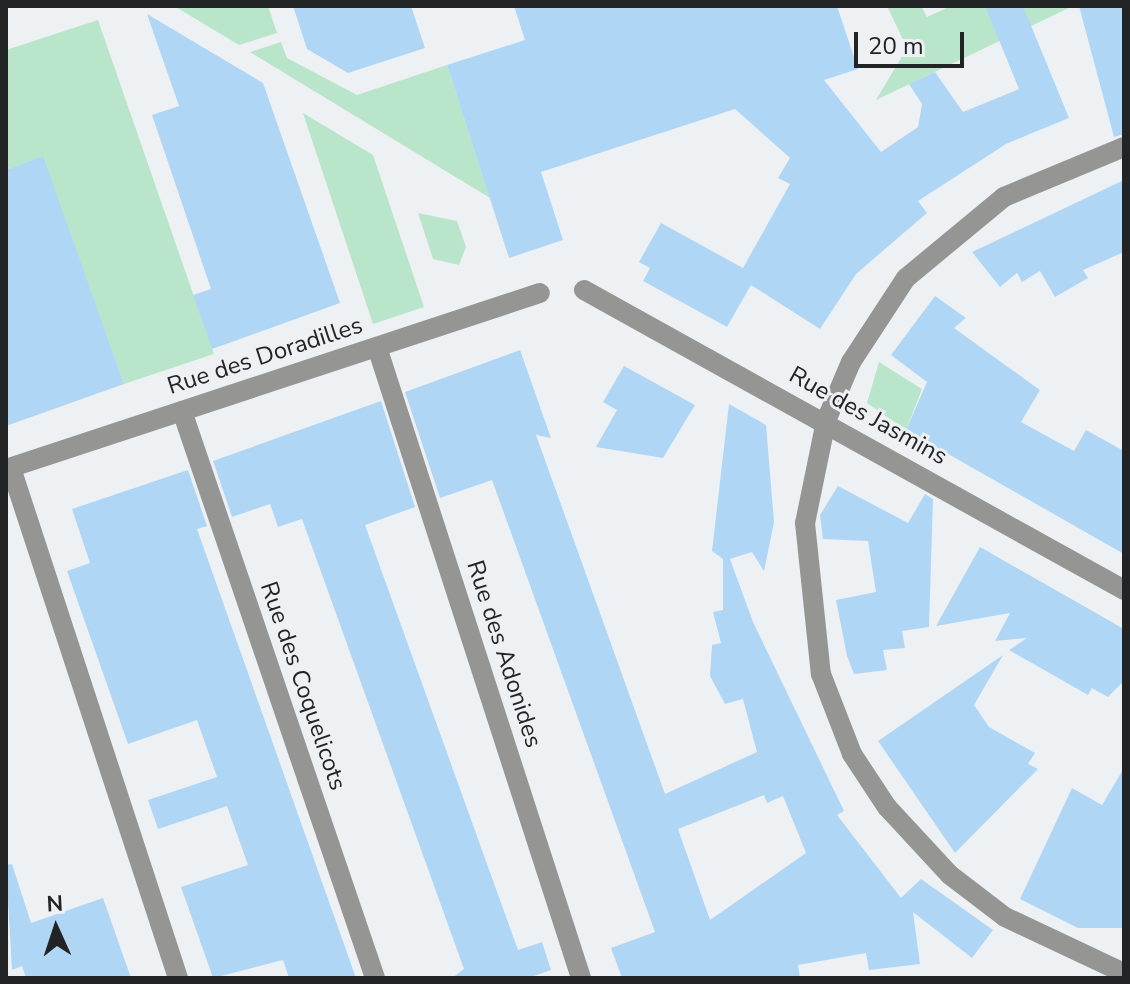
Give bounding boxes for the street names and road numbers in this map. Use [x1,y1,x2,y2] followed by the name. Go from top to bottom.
[164,311,366,401] street label: Rue des Doradilles
[784,361,952,471] street label: Rue des Jasmins
[460,557,548,751] street label: Rue des Adonides
[254,578,352,794] street label: Rue des Coquelicots

